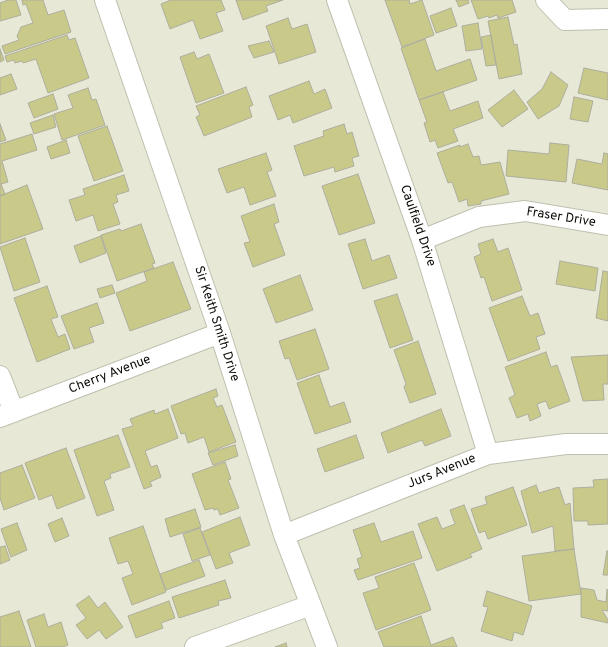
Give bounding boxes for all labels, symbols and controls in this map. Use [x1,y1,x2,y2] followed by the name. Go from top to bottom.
[396,183,438,269] street label: Caulfield Drive
[525,205,597,231] street label: Fraser Drive
[190,264,242,384] street label: Sir Keith Smith Drive
[67,352,153,398] street label: Cherry Avenue
[406,451,478,493] street label: Jurs Avenue

